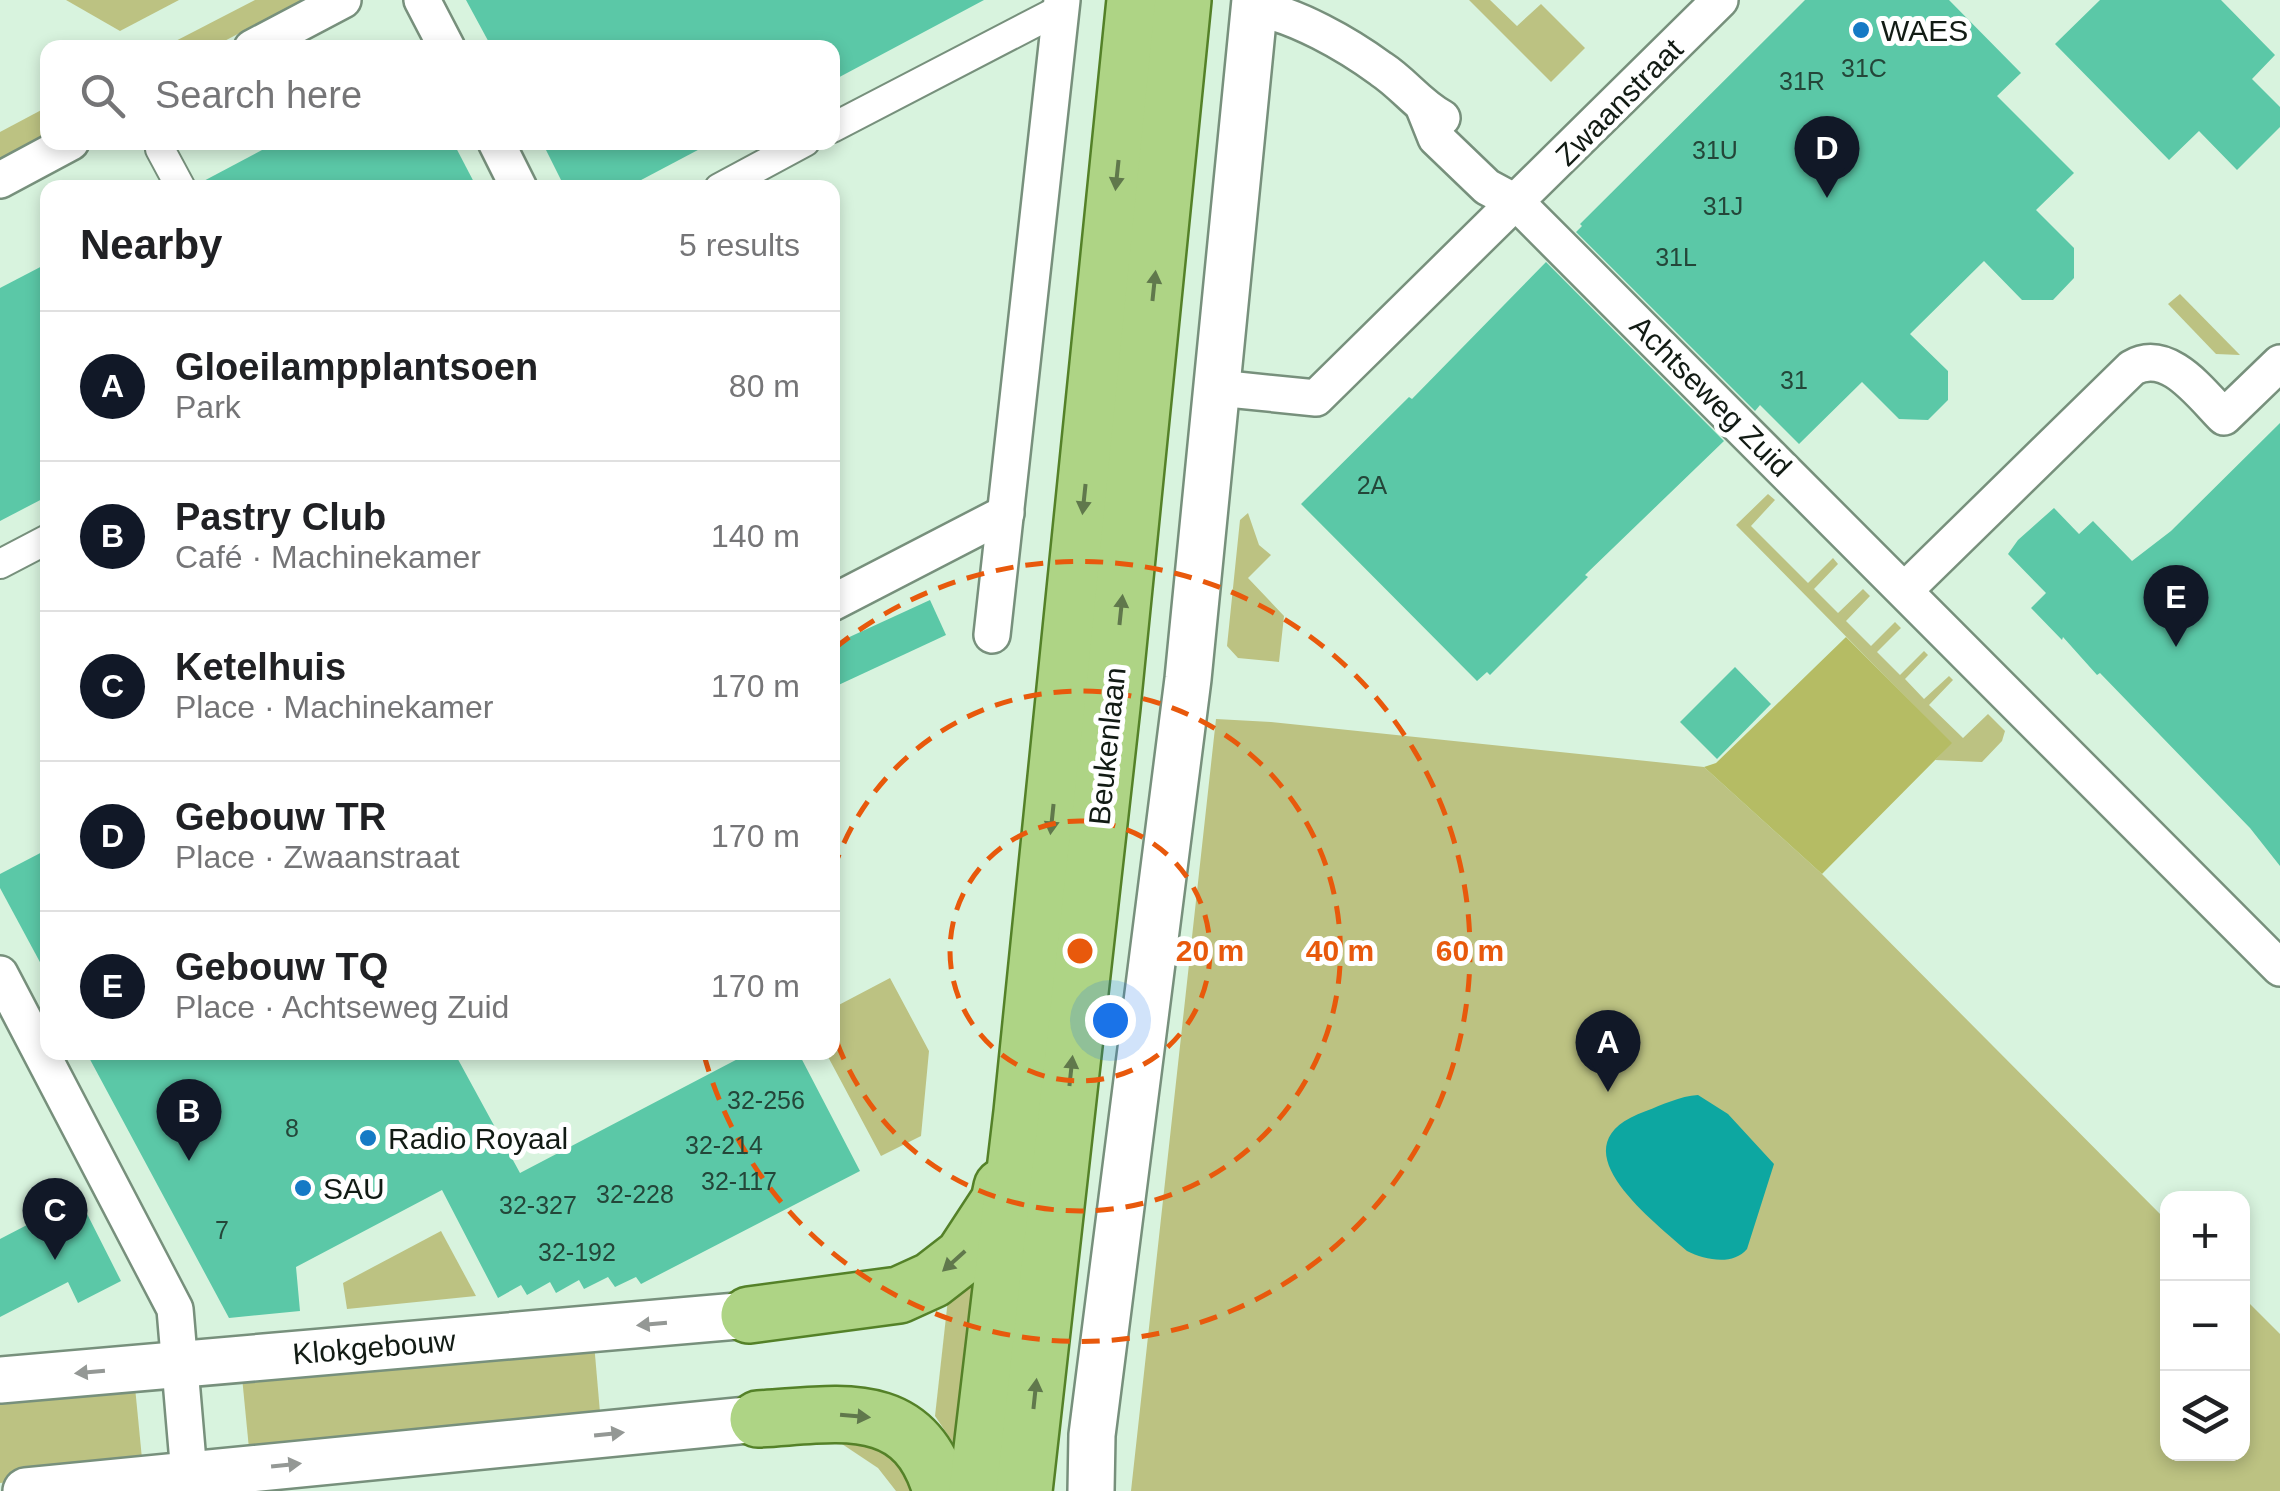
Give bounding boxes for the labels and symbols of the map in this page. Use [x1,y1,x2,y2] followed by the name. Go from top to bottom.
[1881,14,1968,47] place label: WAES
[1850,19,1872,41] marker: WAES
[1549,32,1689,172] street label: Zwaanstraat
[1841,54,1887,82] house number: 31C
[1779,67,1825,95] house number: 31R
[1794,116,1860,198] pin: D
[1692,136,1738,164] house number: 31U
[1109,160,1125,192] one-way arrow
[1703,192,1743,220] house number: 31J
[1655,243,1697,271] house number: 31L
[1146,270,1162,302] one-way arrow
[1624,309,1798,483] street label: Achtseweg Zuid
[1780,366,1808,394] house number: 31
[1357,471,1388,499] house number: 2A
[1076,483,1092,515] one-way arrow
[2144,564,2208,647] pin: E
[1114,593,1130,625] one-way arrow
[1082,665,1132,827] street label: Beukenlaan
[1044,804,1060,836] one-way arrow
[1062,933,1098,969] centre of rings
[1176,934,1244,967] text: 20 m
[1306,934,1374,967] text: 40 m
[1436,934,1504,967] text: 60 m
[1085,995,1136,1046] your location
[1576,1010,1640,1092] pin: A
[1063,1055,1079,1086] one-way arrow
[156,1078,222,1161] pin: B
[727,1086,805,1114] house number: 32-256
[285,1114,299,1142] house number: 8
[388,1122,568,1155] place label: Radio Royaal
[357,1127,379,1149] marker: Radio Royaal
[685,1131,763,1159] house number: 32-214
[701,1167,777,1195] house number: 32-117
[323,1172,385,1205] place label: SAU
[292,1177,314,1199] marker: SAU
[22,1178,88,1260] pin: C
[596,1180,674,1208] house number: 32-228
[499,1191,577,1219] house number: 32-327
[215,1216,229,1244] house number: 7
[538,1238,616,1266] house number: 32-192
[942,1250,967,1272] one-way arrow
[635,1316,667,1332] one-way arrow
[291,1323,457,1371] street label: Klokgebouw
[73,1364,105,1380] one-way arrow
[1027,1378,1043,1409] one-way arrow
[840,1409,871,1425] one-way arrow
[594,1426,626,1442] one-way arrow
[270,1457,302,1473] one-way arrow

